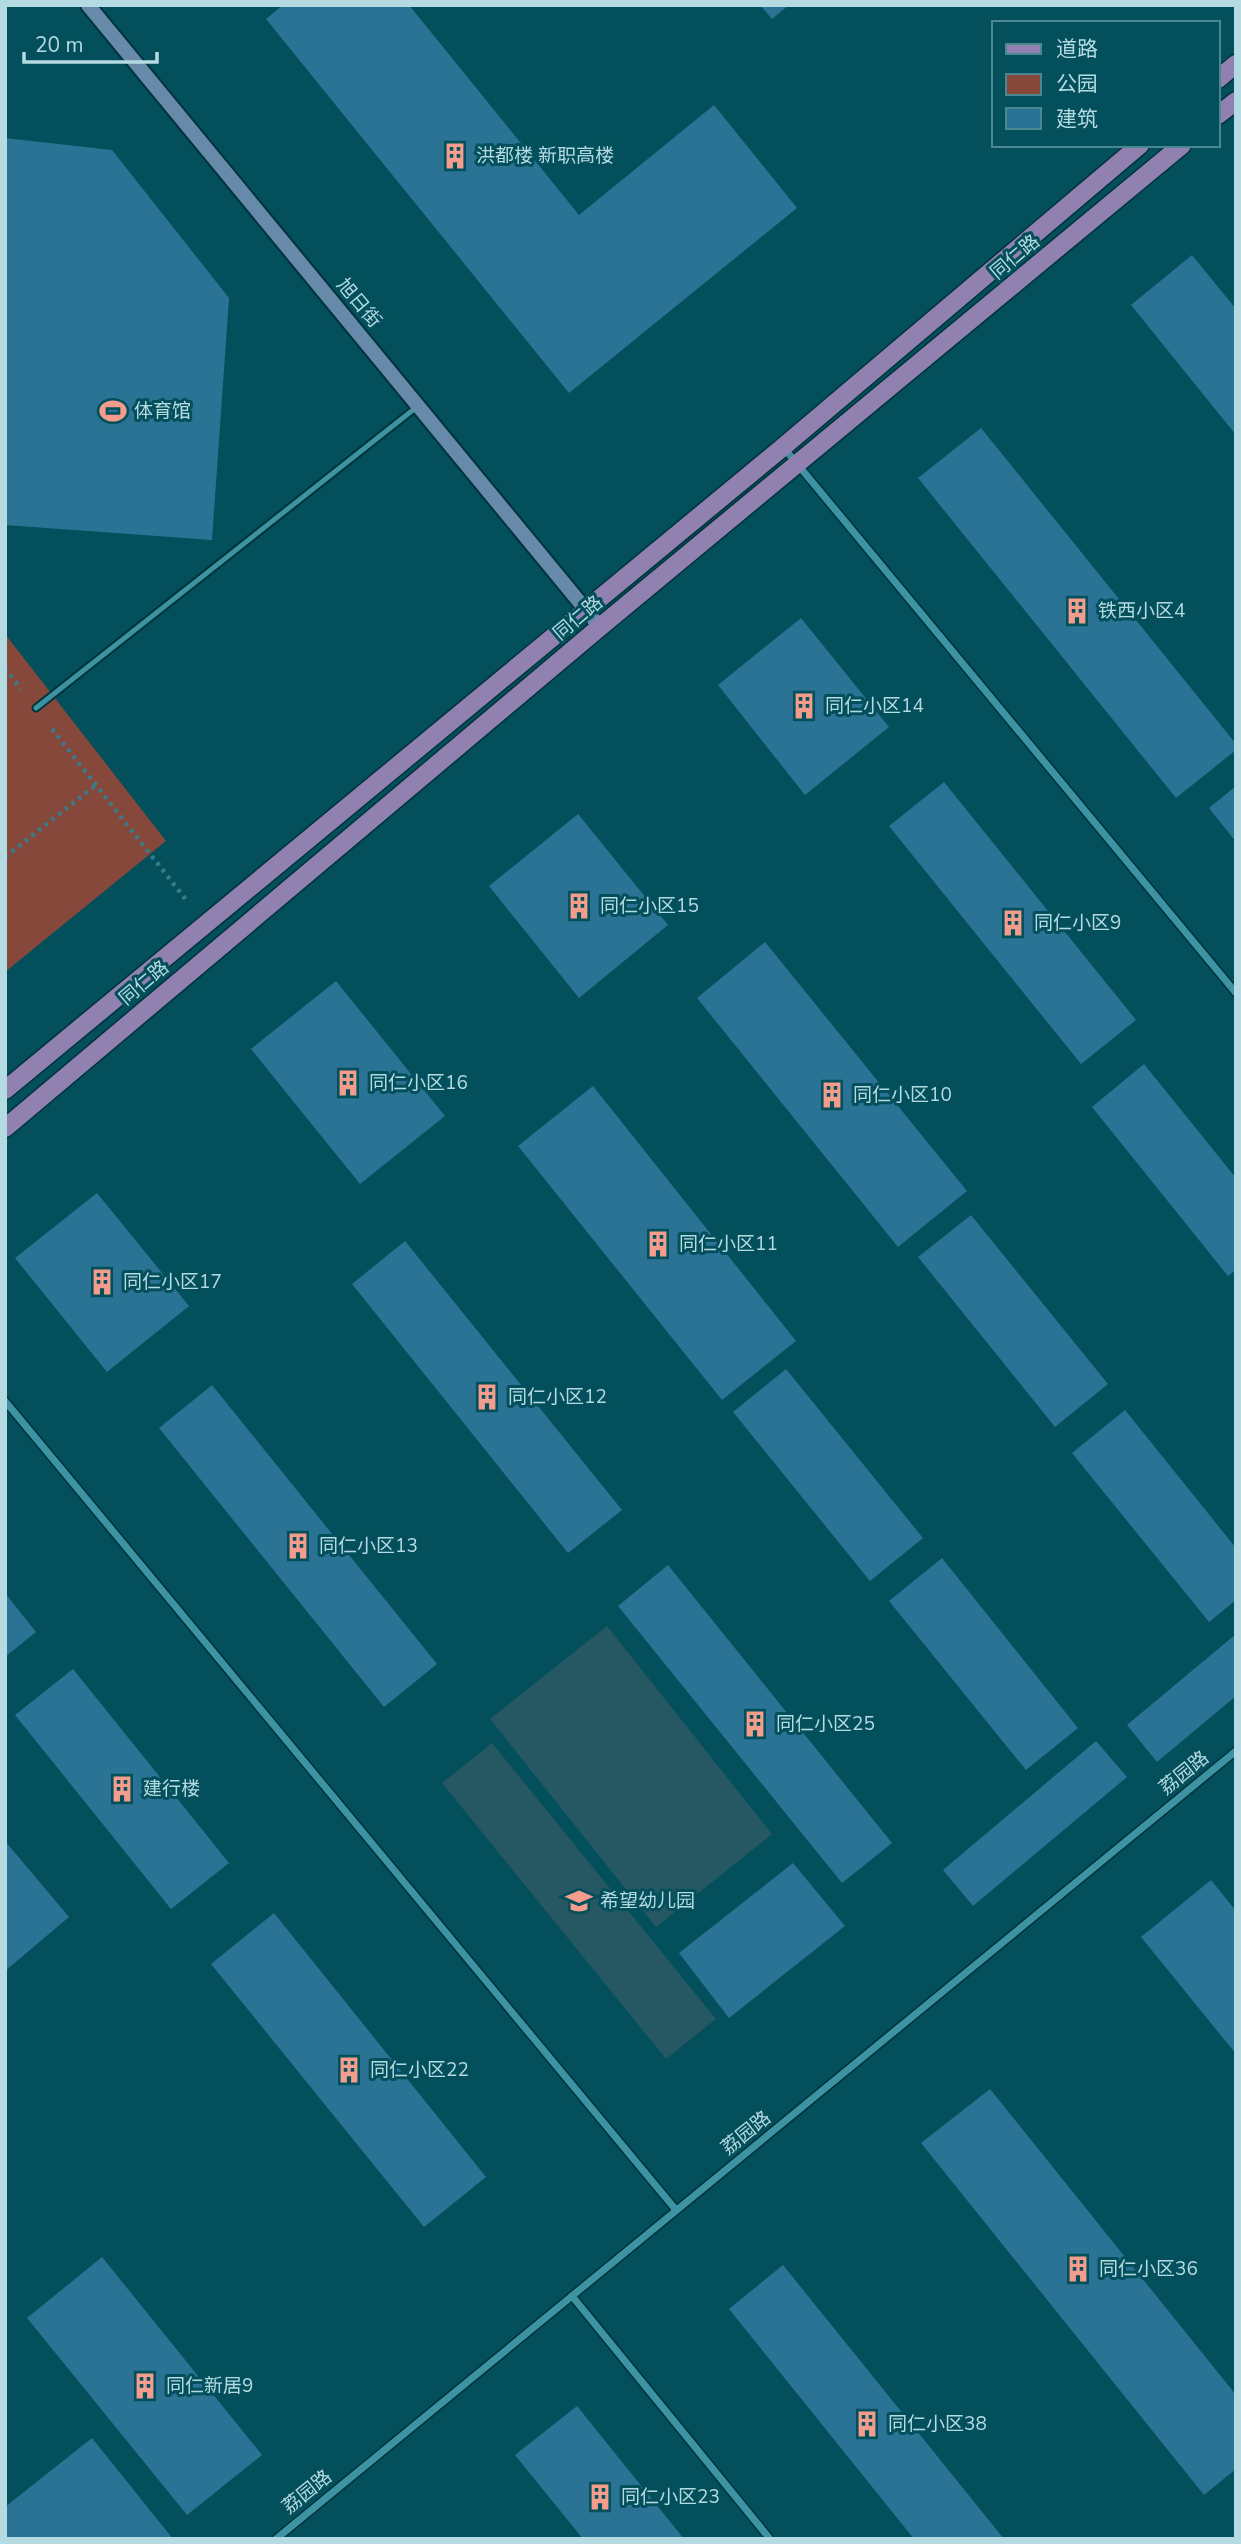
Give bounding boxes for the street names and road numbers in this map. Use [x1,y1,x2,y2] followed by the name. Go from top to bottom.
[985,229,1045,285] street label: 同仁路
[331,273,387,333] street label: 旭日街
[548,590,608,646] street label: 同仁路
[114,955,174,1011] street label: 同仁路
[1154,1745,1214,1801] street label: 荔园路
[716,2105,776,2161] street label: 荔园路
[277,2464,337,2520] street label: 荔园路

